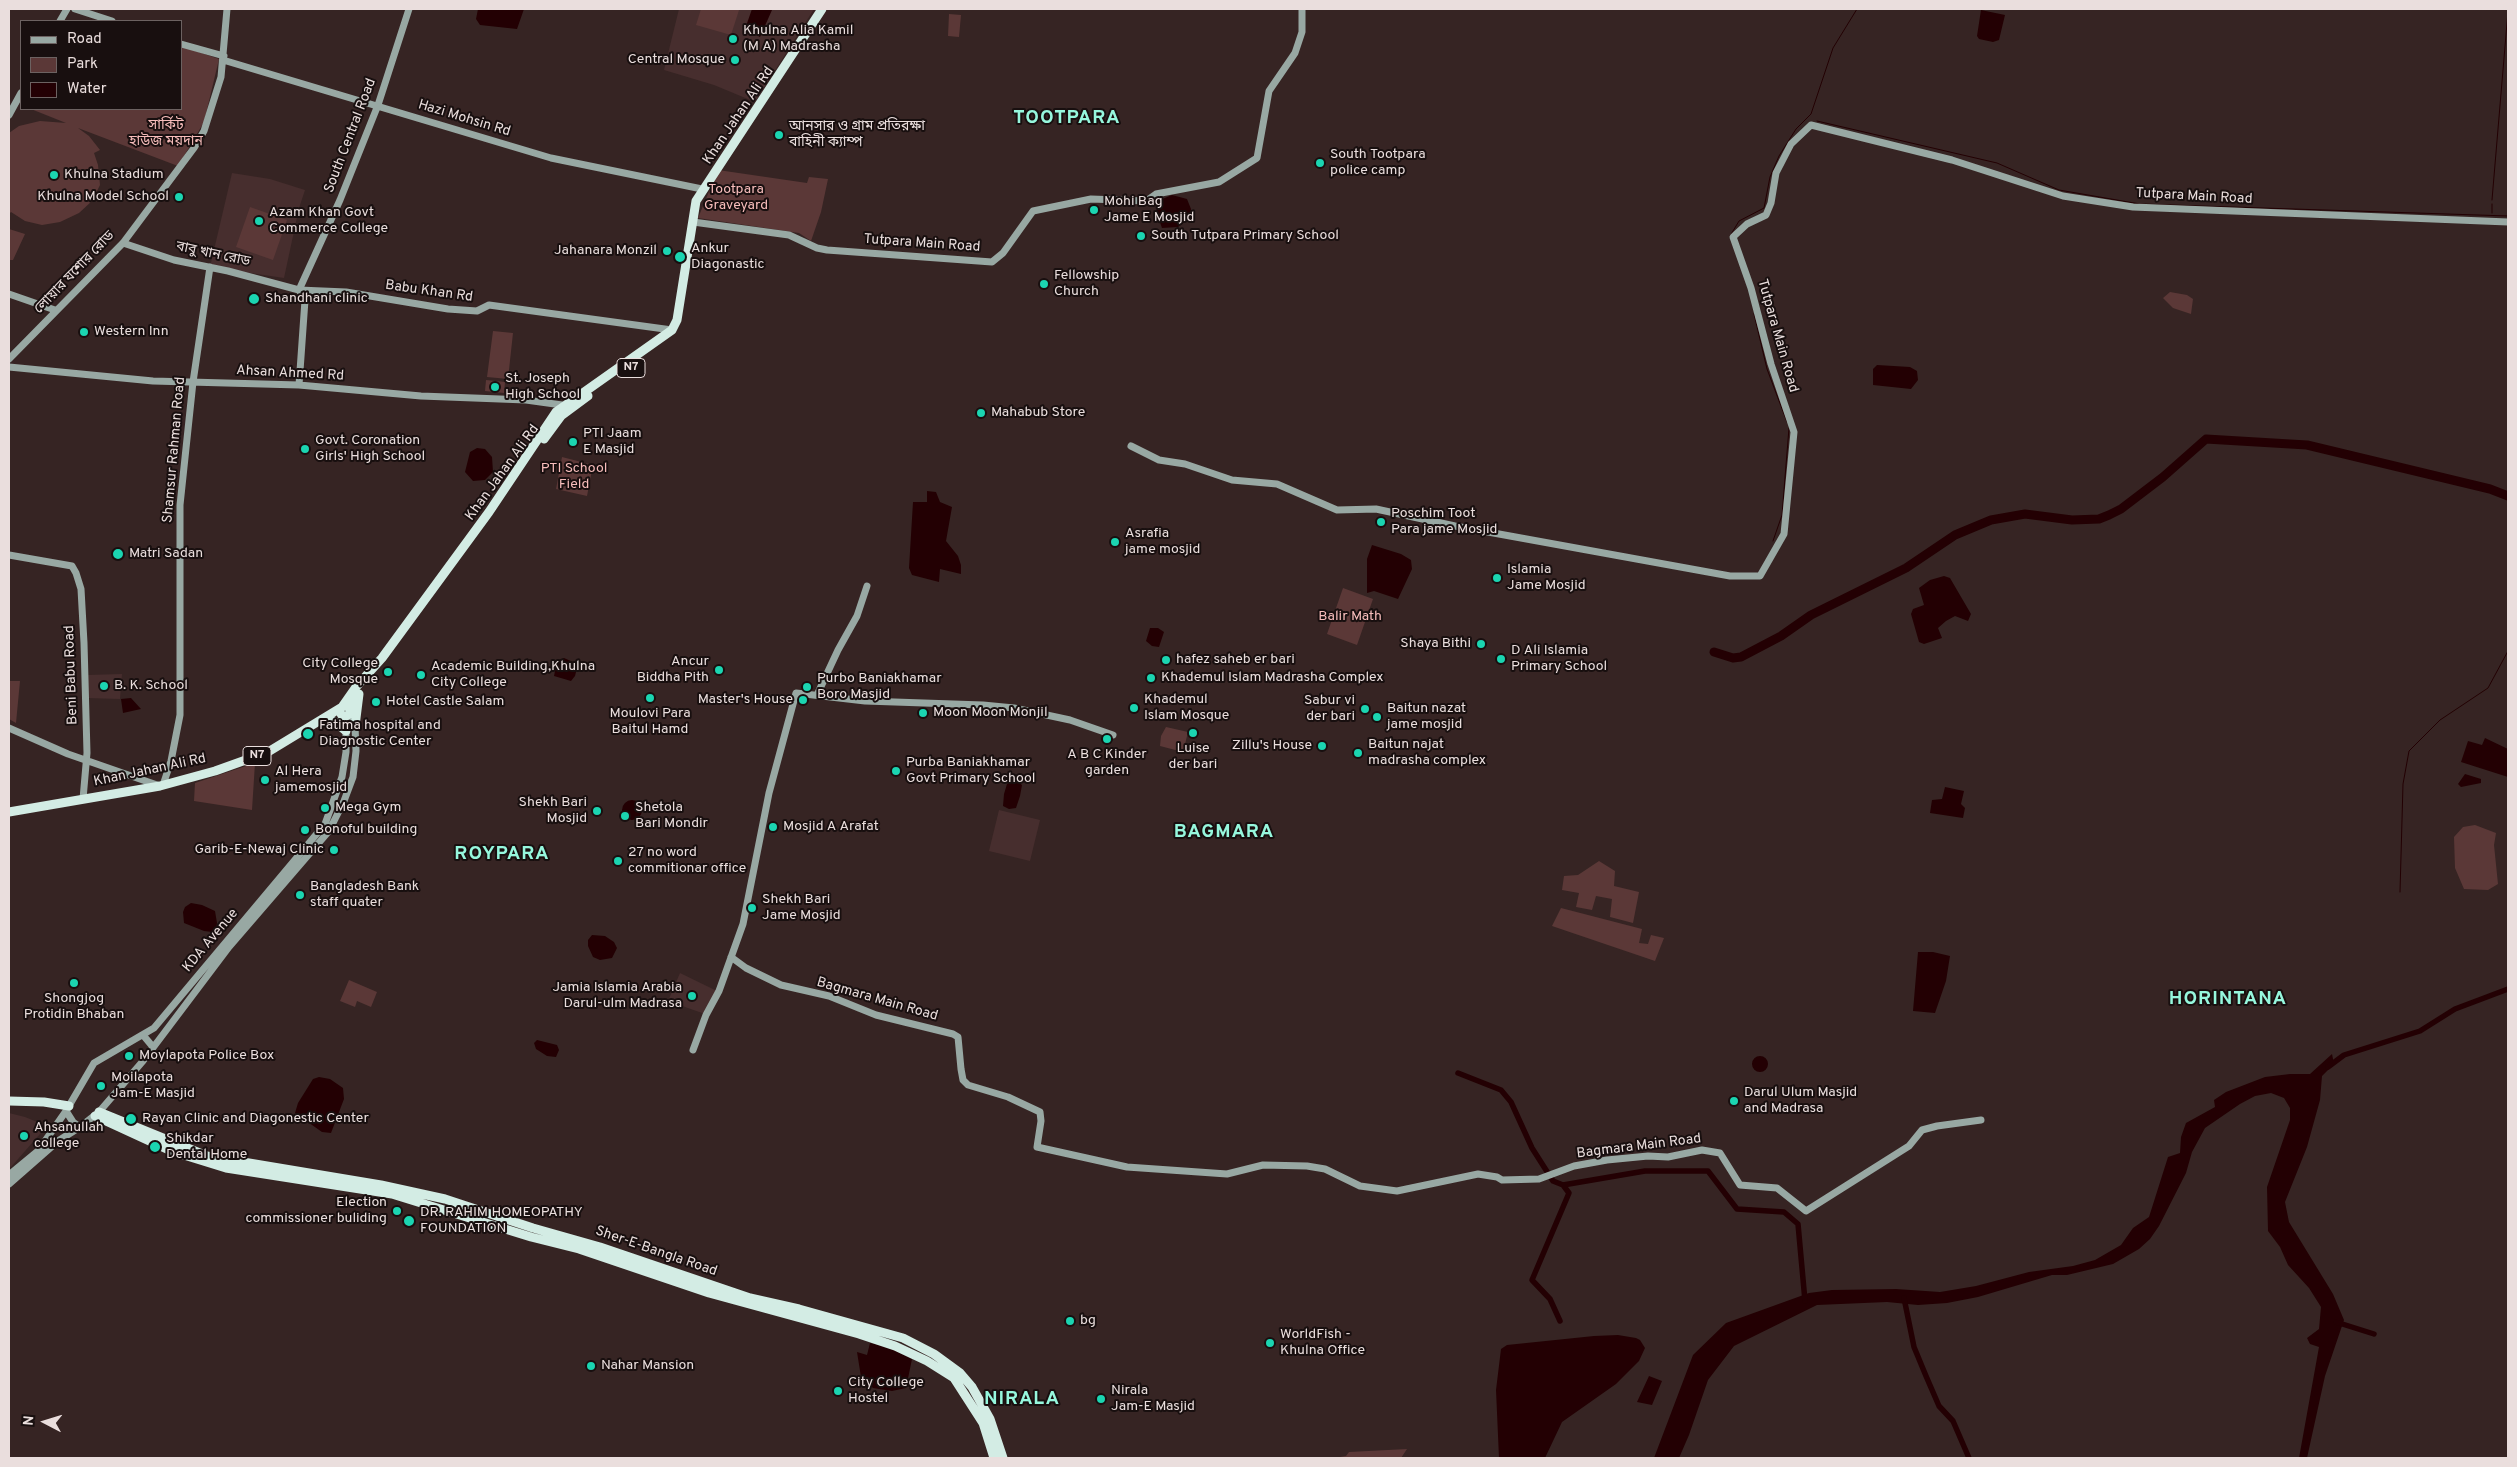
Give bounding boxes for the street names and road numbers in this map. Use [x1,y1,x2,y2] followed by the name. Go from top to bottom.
[700,64,778,168] street label: Khan Jahan Ali Rd
[321,76,381,196] street label: South Central Road
[416,97,512,141] street label: Hazi Mohsin Rd
[2135,186,2253,208] street label: Tutpara Main Road
[31,228,119,318] street label: লোয়ার যশোর রোড
[863,232,981,256] street label: Tutpara Main Road
[174,239,252,271] street label: বাবু খান রোড
[1753,277,1801,395] street label: Tutpara Main Road
[384,278,474,306] street label: Babu Khan Rd
[617,358,645,378] road number: N7
[236,363,344,385] street label: Ahsan Ahmed Rd
[160,376,190,524] street label: Shamsur Rahman Road
[463,422,543,524] street label: Khan Jahan Ali Rd
[62,625,82,725] street label: Beni Babu Road
[243,746,271,766] road number: N7
[92,751,208,791] street label: Khan Jahan Ali Rd
[180,906,242,976] street label: KDA Avenue
[814,975,940,1025] street label: Bagmara Main Road
[1576,1131,1702,1163] street label: Bagmara Main Road
[593,1223,719,1281] street label: Sher-E-Bangla Road

